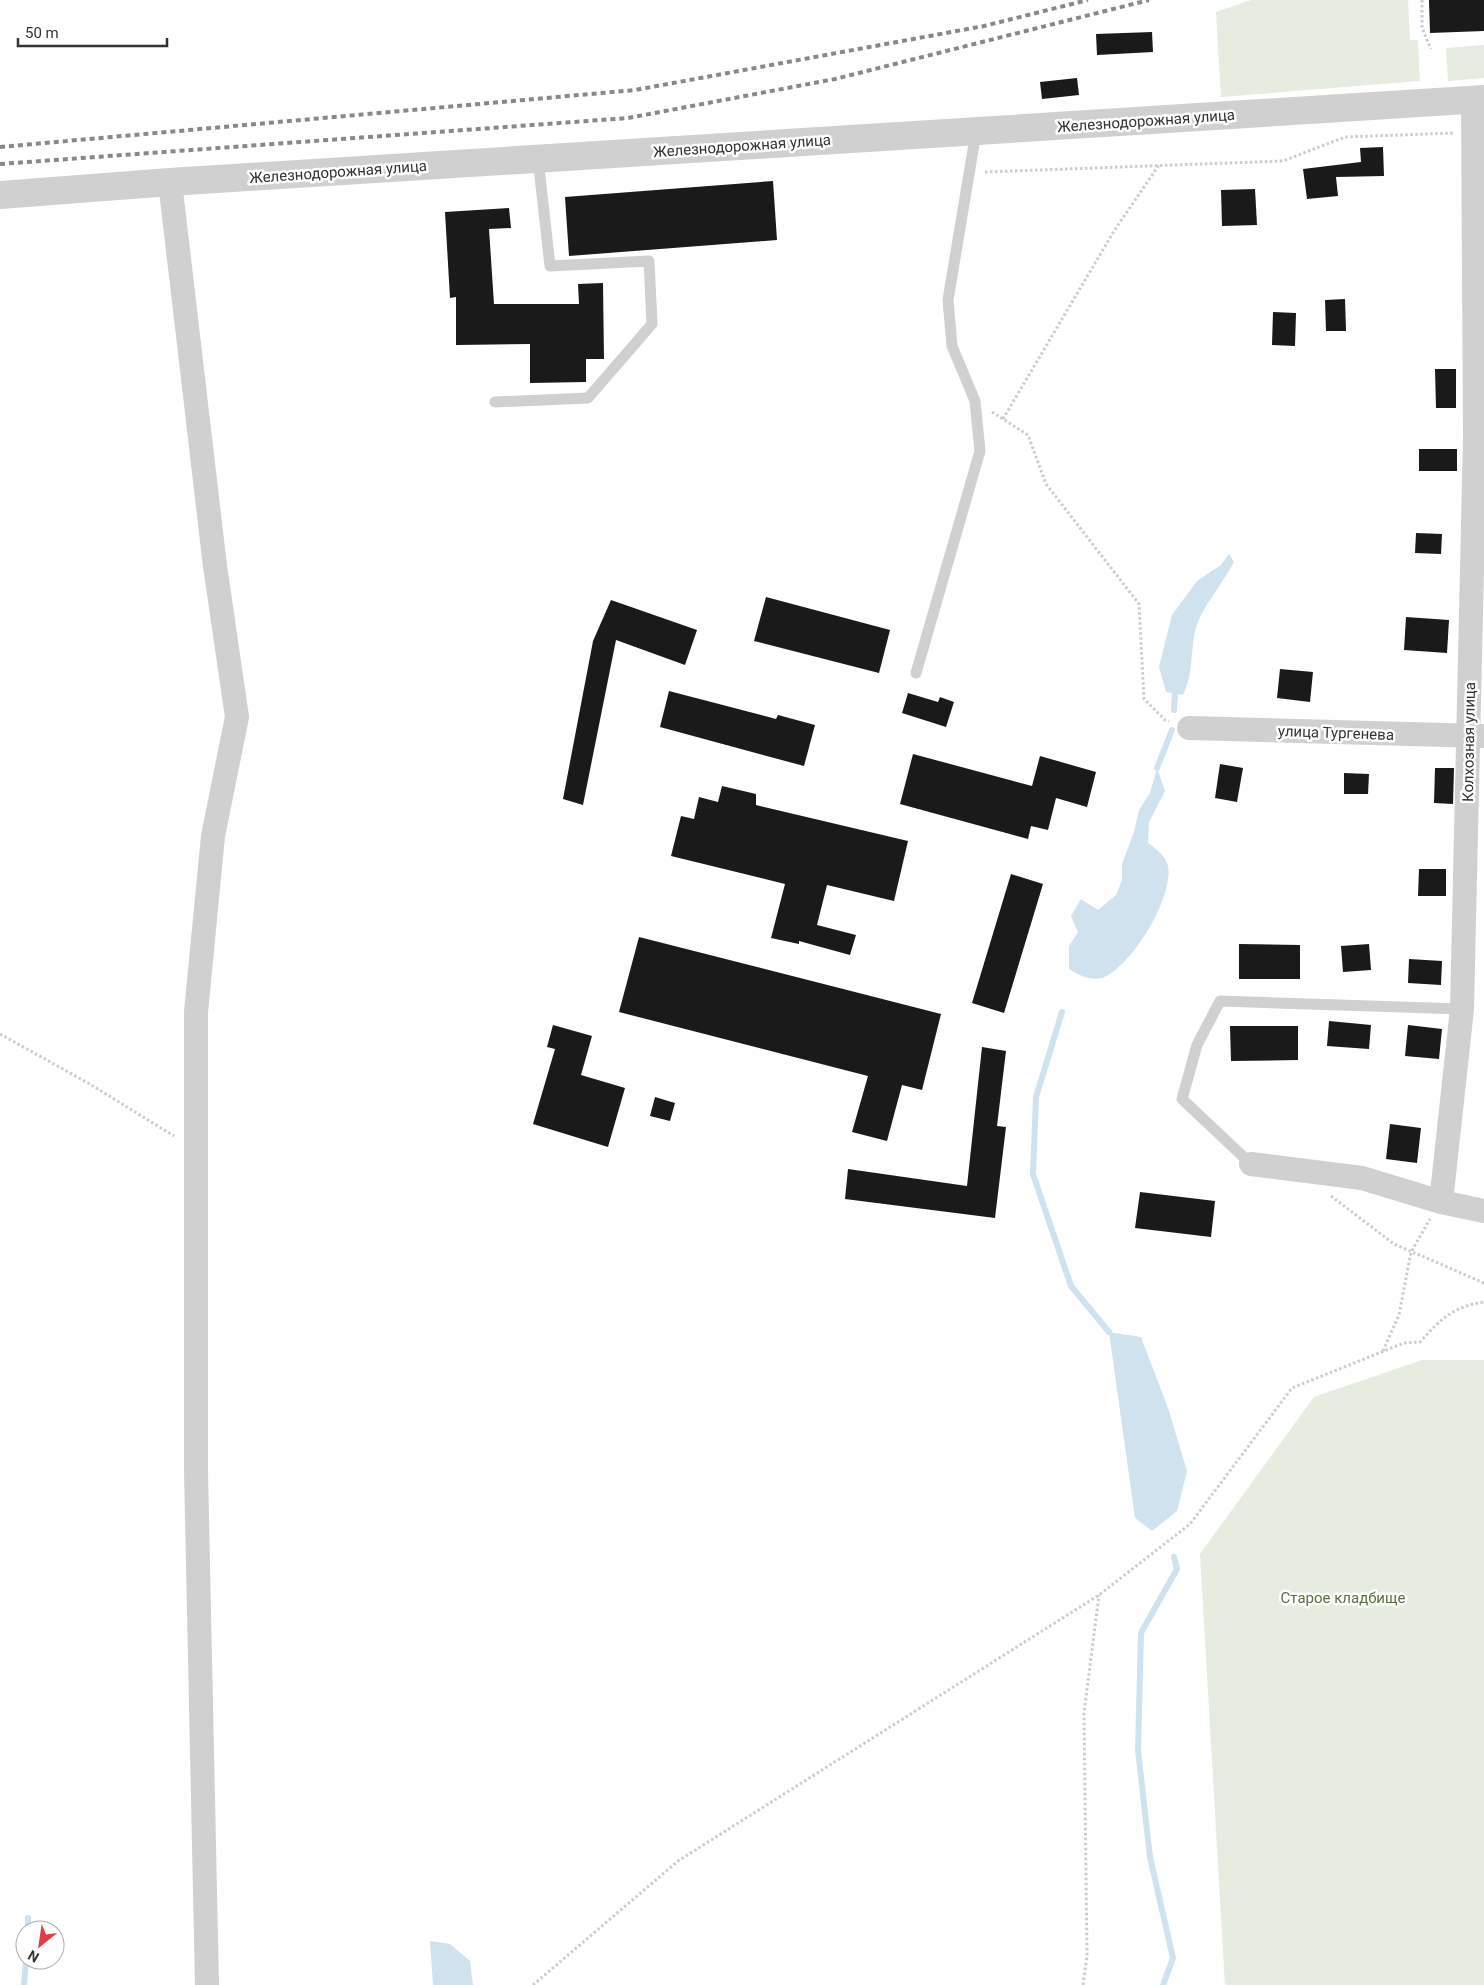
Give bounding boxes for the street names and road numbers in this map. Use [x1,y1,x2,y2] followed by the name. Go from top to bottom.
[1057,106,1235,136] street label: Железнодорожная улица
[653,131,831,161] street label: Железнодорожная улица
[249,157,427,187] street label: Железнодорожная улица
[1459,682,1479,802] street label: Колхозная улица
[1278,722,1394,744] street label: улица Тургенева

